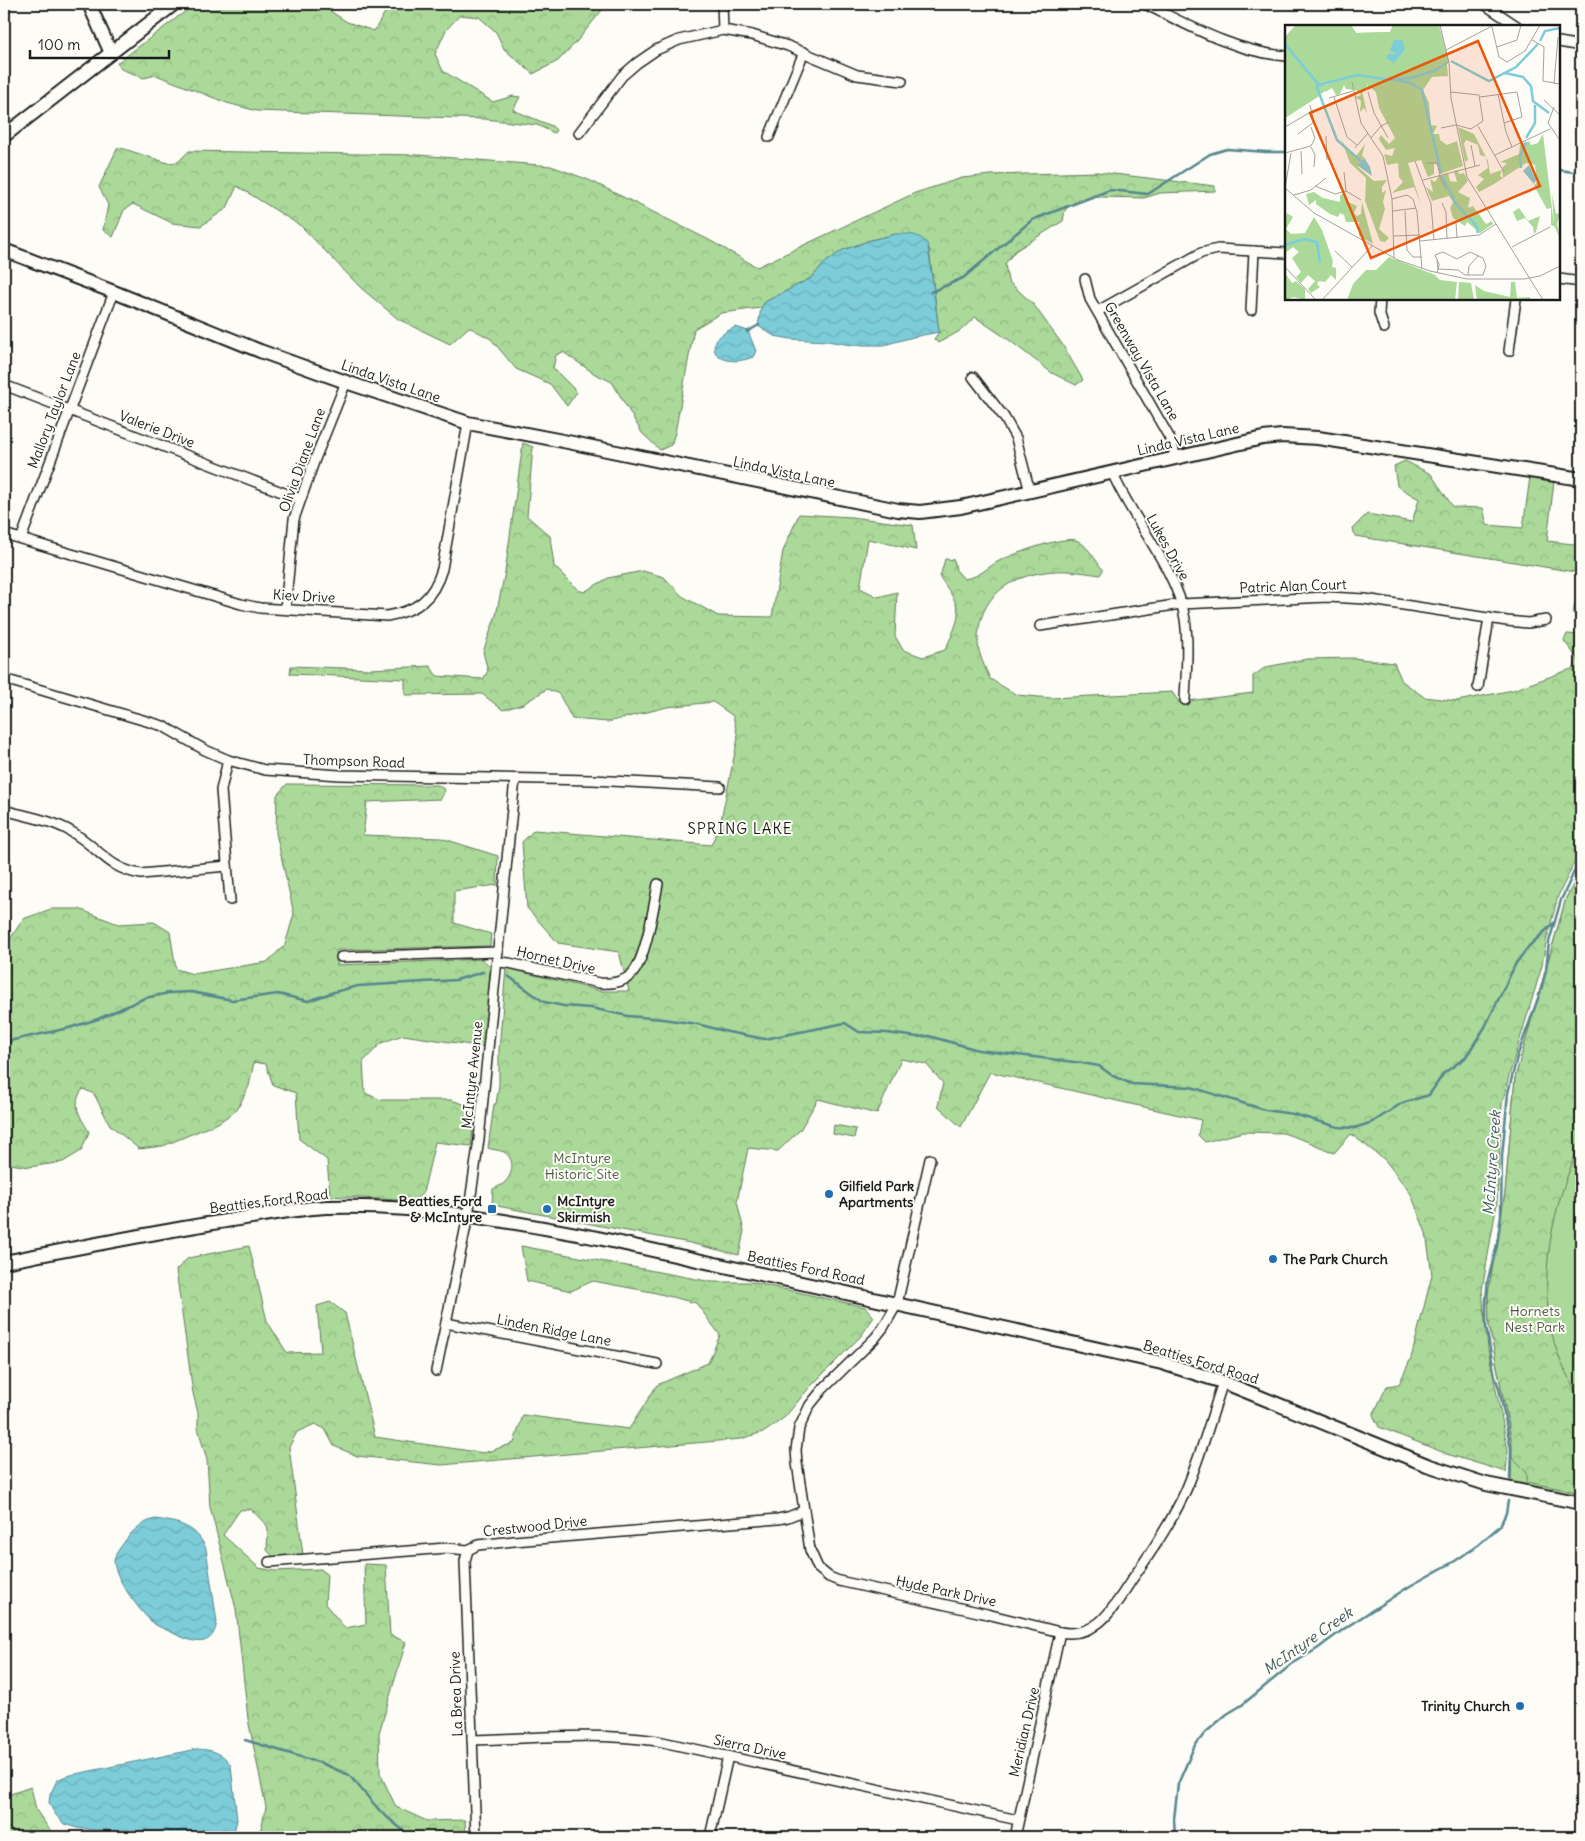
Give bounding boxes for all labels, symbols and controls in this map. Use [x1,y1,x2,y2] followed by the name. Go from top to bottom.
[1285,25,1560,300] inset map
[30,28,169,60] scale bar
[38,35,80,54] text: 100 m
[1101,298,1183,424] street label: Greenway Vista Lane
[23,349,85,471] street label: Mallory Taylor Lane
[339,356,443,406] street label: Linda Vista Lane
[275,405,329,515] street label: Olivia Diane Lane
[117,406,197,452] street label: Valerie Drive
[1135,419,1241,459] street label: Linda Vista Lane
[731,452,837,492] street label: Linda Vista Lane
[1142,511,1194,583] street label: Lukes Drive
[1239,575,1347,597] street label: Patric Alan Court
[272,585,336,607] street label: Kiev Drive
[303,750,405,772] street label: Thompson Road
[688,819,793,838] district label: SPRING LAKE
[515,942,597,978] street label: Hornet Drive
[457,1020,487,1130] street label: McIntyre Avenue
[1478,1109,1505,1216] water label: McIntyre Creek
[545,1149,619,1183] park label: McIntyre Historic Site
[839,1177,914,1211] place label: Gilfield Park Apartments
[209,1185,329,1217] street label: Beatties Ford Road
[823,1188,835,1200] marker: Gilfield Park Apartments
[399,1192,483,1226] place label: Beatties Ford & McIntyre
[557,1192,615,1226] place label: McIntyre Skirmish
[486,1203,498,1215] marker: Beatties Ford & McIntyre
[541,1203,553,1215] marker: McIntyre Skirmish
[746,1247,866,1289] street label: Beatties Ford Road
[1283,1250,1388,1268] place label: The Park Church
[1267,1253,1279,1265] marker: The Park Church
[1505,1302,1565,1336] park label: Hornets Nest Park
[495,1310,613,1350] street label: Linden Ridge Lane
[1141,1336,1261,1388] street label: Beatties Ford Road
[482,1512,588,1540] street label: Crestwood Drive
[894,1572,998,1610] street label: Hyde Park Drive
[1259,1602,1357,1678] water label: McIntyre Creek
[446,1651,466,1737] street label: La Brea Drive
[1005,1685,1043,1779] street label: Meridian Drive
[1421,1697,1510,1715] place label: Trinity Church
[1514,1700,1526,1712] marker: Trinity Church
[712,1730,788,1764] street label: Sierra Drive

